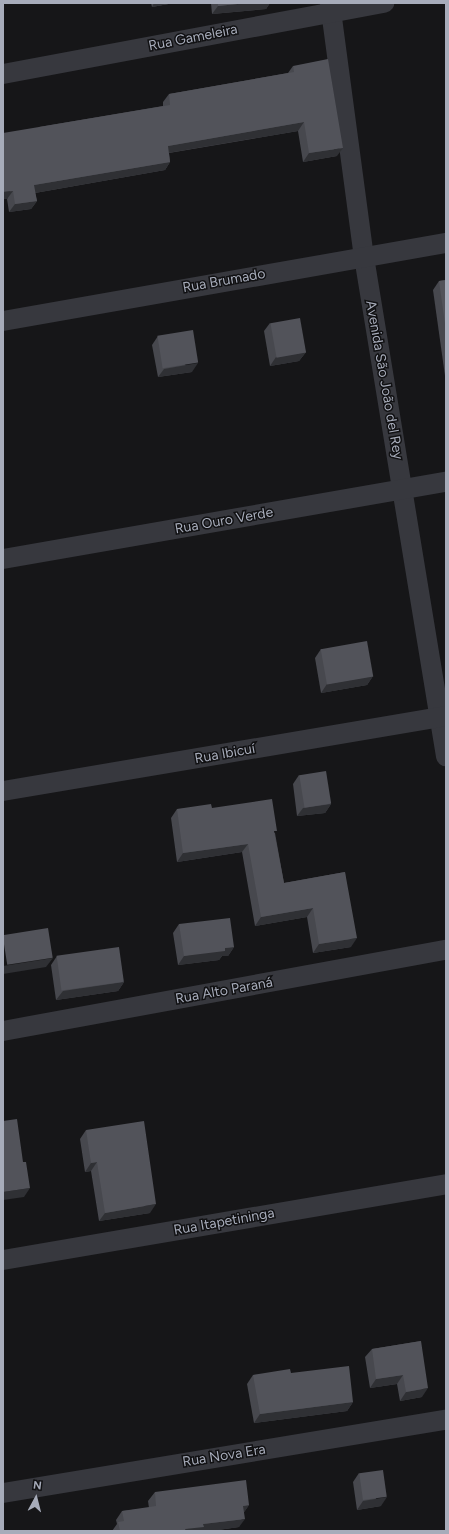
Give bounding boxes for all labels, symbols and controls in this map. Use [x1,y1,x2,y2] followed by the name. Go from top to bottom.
[147,21,239,55] street label: Rua Gameleira
[181,265,267,297] street label: Rua Brumado
[362,299,406,461] street label: Avenida São João del Rey
[174,504,274,538] street label: Rua Ouro Verde
[193,740,257,768] street label: Rua Ibicuí
[174,974,274,1008] street label: Rua Alto Paraná
[172,1205,276,1239] street label: Rua Itapetininga
[181,1441,267,1471] street label: Rua Nova Era
[16,1478,56,1518] north arrow
[32,1479,43,1493] text: N

